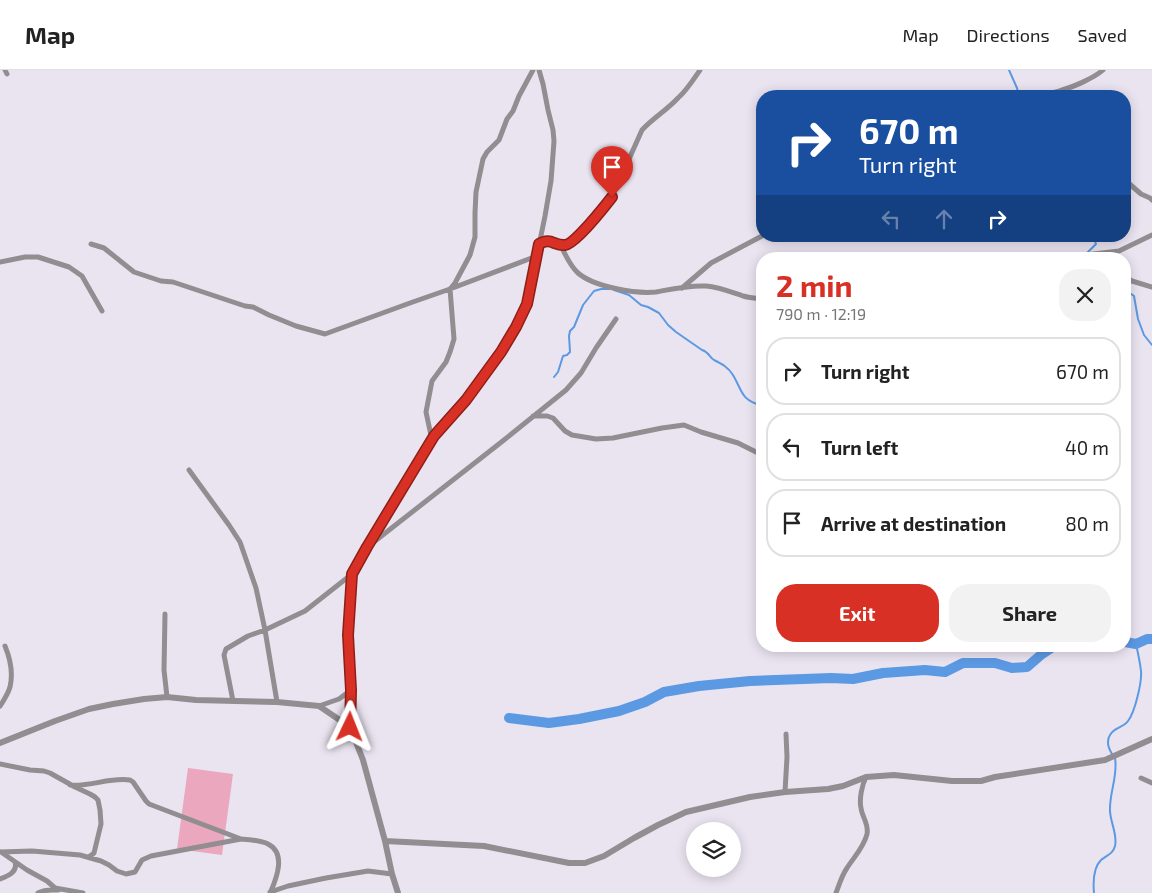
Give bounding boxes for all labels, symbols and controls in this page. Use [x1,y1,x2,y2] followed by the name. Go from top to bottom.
[25,20,75,49] text: Map
[902,24,939,46] text: Map
[967,24,1050,46] text: Directions
[1078,24,1127,46] text: Saved
[859,109,959,151] text: 670 m
[776,110,841,175] icon: right
[591,146,633,197] pin
[859,151,957,177] text: Turn right
[598,153,626,181] icon: arrive
[877,205,905,233] icon: left
[930,205,958,233] icon: ahead
[983,205,1011,233] icon: right
[776,267,853,303] text: 2 min
[1059,269,1111,321] button: close
[776,304,866,323] text: 790 m · 12:19
[778,357,806,385] icon: right
[821,360,909,383] text: Turn right
[1056,360,1109,383] text: 670 m
[778,433,806,461] icon: left
[821,436,898,459] text: Turn left
[1065,436,1109,459] text: 40 m
[778,509,806,537] icon: arrive
[821,512,1006,535] text: Arrive at destination
[1065,512,1109,535] text: 80 m
[776,584,939,642] button: Exit
[949,584,1111,642] button: Share
[323,700,375,752] position arrow
[686,822,741,877] map controls
[686,822,741,877] button: layers

